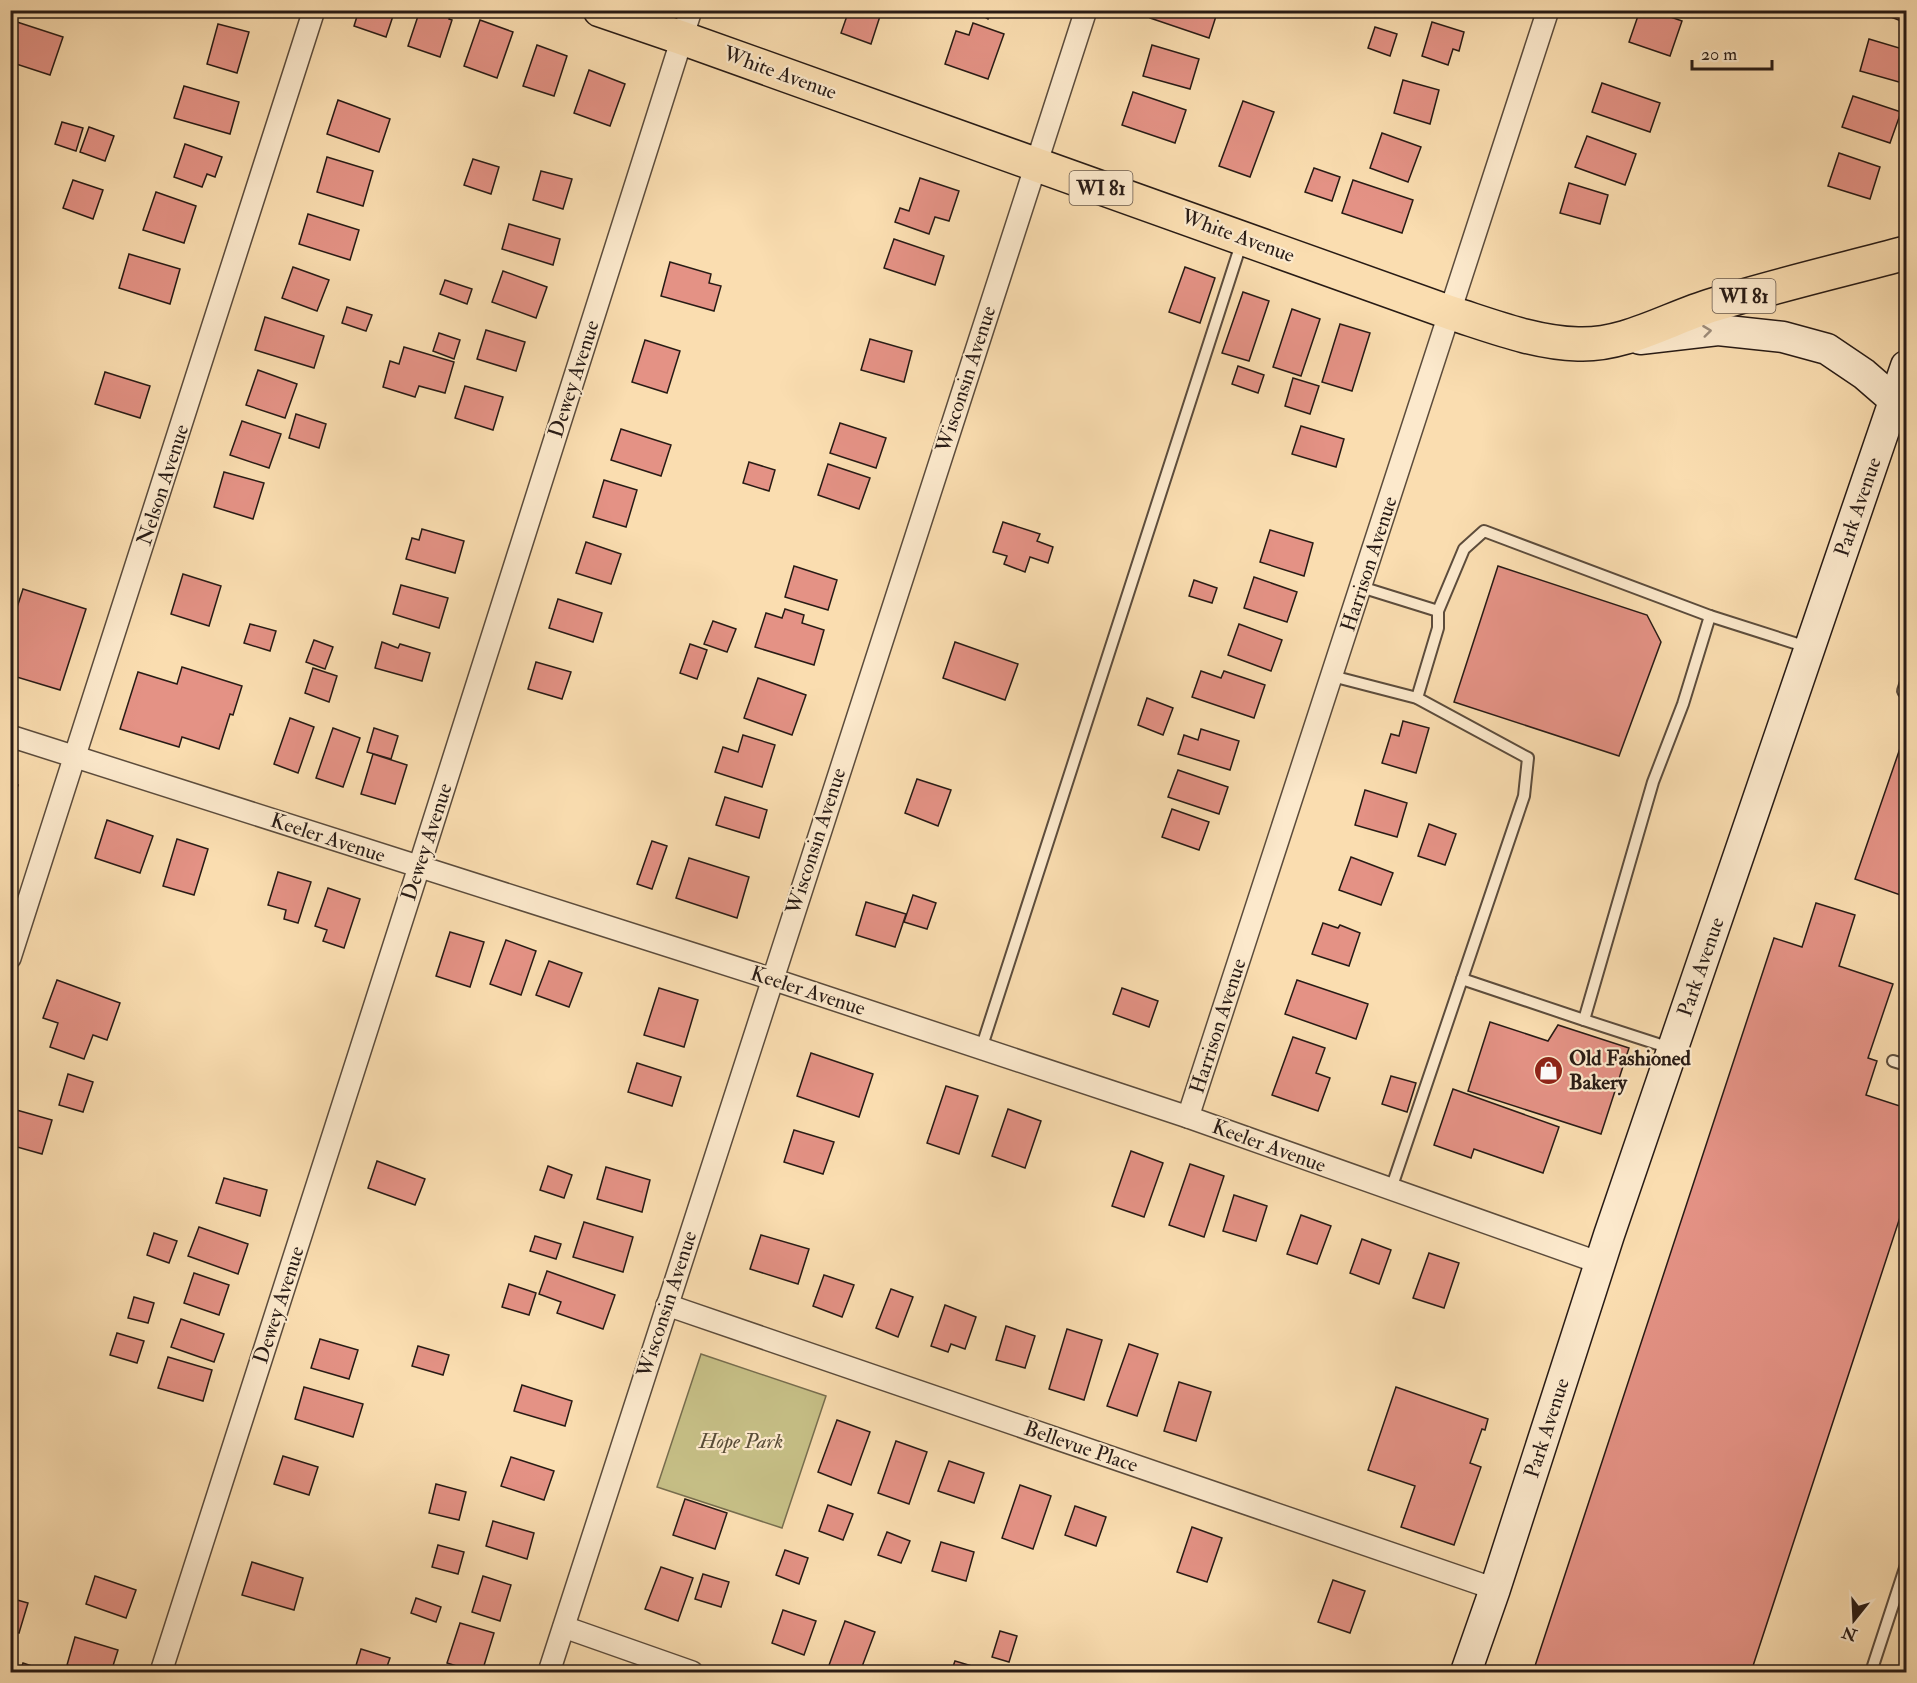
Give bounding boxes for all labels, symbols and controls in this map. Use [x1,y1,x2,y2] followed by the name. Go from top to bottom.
[1692,33,1772,71] scale bar
[719,40,841,106] street label: White Avenue
[1701,43,1737,66] text: 20 m
[1070,171,1132,205] road number: WI 81
[1177,203,1299,269] street label: White Avenue
[1712,279,1776,313] road number: WI 81
[929,302,1002,457] street label: Wisconsin Avenue
[542,317,606,441] street label: Dewey Avenue
[1702,325,1712,338] one-way arrow
[131,421,195,549] street label: Nelson Avenue
[1828,453,1888,560] street label: Park Avenue
[1334,493,1404,635] street label: Harrison Avenue
[779,764,852,919] street label: Wisconsin Avenue
[395,780,459,904] street label: Dewey Avenue
[267,807,389,869] street label: Keeler Avenue
[1671,913,1731,1020] street label: Park Avenue
[1183,955,1253,1097] street label: Harrison Avenue
[747,960,869,1022] street label: Keeler Avenue
[1569,1045,1692,1096] place label: Old Fashioned Bakery
[1532,1054,1564,1086] shop icon: Old Fashioned Bakery
[1208,1113,1330,1179] street label: Keeler Avenue
[630,1227,703,1382] street label: Wisconsin Avenue
[247,1243,311,1367] street label: Dewey Avenue
[1518,1374,1576,1481] street label: Park Avenue
[1021,1415,1142,1479] street label: Bellevue Place
[698,1428,783,1455] park label: Hope Park
[1824,1590,1884,1650] north arrow
[1839,1621,1861,1645] text: N

